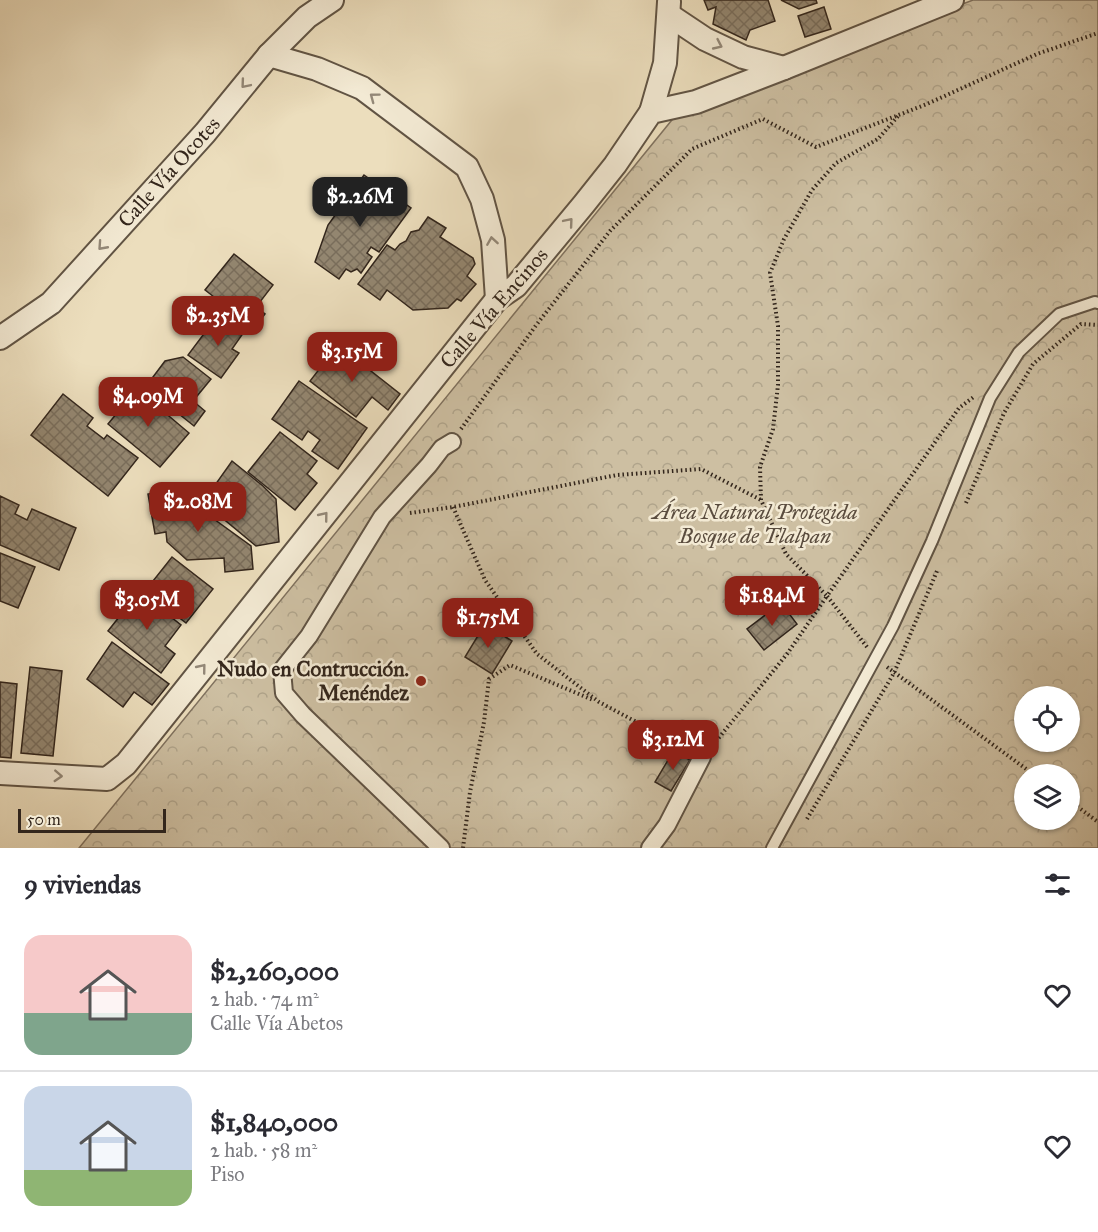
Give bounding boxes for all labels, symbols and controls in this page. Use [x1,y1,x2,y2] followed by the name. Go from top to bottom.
[712,38,723,50] one-way arrow
[242,77,253,88] one-way arrow
[369,93,380,104] one-way arrow
[112,111,226,233] street label: Calle Vía Ocotes
[311,177,409,228] pin: $2.26M
[326,184,394,208] text: $2.26M
[562,218,573,229] one-way arrow
[486,236,499,246] one-way arrow
[99,239,110,250] one-way arrow
[434,242,554,374] street label: Calle Vía Encinos
[169,296,267,347] pin: $2.35M
[186,303,250,327] text: $2.35M
[303,332,401,383] pin: $3.15M
[321,339,383,363] text: $3.15M
[99,377,197,428] pin: $4.09M
[113,384,183,408] text: $4.09M
[149,482,247,533] pin: $2.08M
[163,489,233,513] text: $2.08M
[650,498,858,549] park label: Área Natural Protegida Bosque de Tlalpan
[317,512,328,523] one-way arrow
[723,576,821,627] pin: $1.84M
[98,580,196,631] pin: $3.05M
[739,583,805,607] text: $1.84M
[114,587,180,611] text: $3.05M
[439,598,537,649] pin: $1.75M
[456,605,520,629] text: $1.75M
[217,656,409,706] place label: Nudo en Contrucción. Menéndez
[195,664,206,675] one-way arrow
[414,674,428,688] marker: Nudo en Contrucción. Menéndez
[1014,686,1080,830] map controls
[1014,686,1080,752] button: locate
[624,720,722,771] pin: $3.12M
[642,727,704,751] text: $3.12M
[1014,764,1080,830] button: layers
[54,770,63,783] one-way arrow
[18,806,166,834] scale bar
[27,810,61,829] text: 50 m
[24,868,141,900] text: 9 viviendas
[1041,868,1074,901] icon: filters
[210,955,339,987] text: $2,260,000
[72,959,144,1031] icon: home
[1041,979,1074,1012] icon: heart
[210,987,319,1011] text: 2 hab. · 74 m²
[210,1011,343,1035] text: Calle Vía Abetos
[210,1106,338,1138] text: $1,840,000
[72,1110,144,1182] icon: home
[1041,1130,1074,1163] icon: heart
[210,1138,317,1162] text: 2 hab. · 58 m²
[210,1162,244,1186] text: Piso

